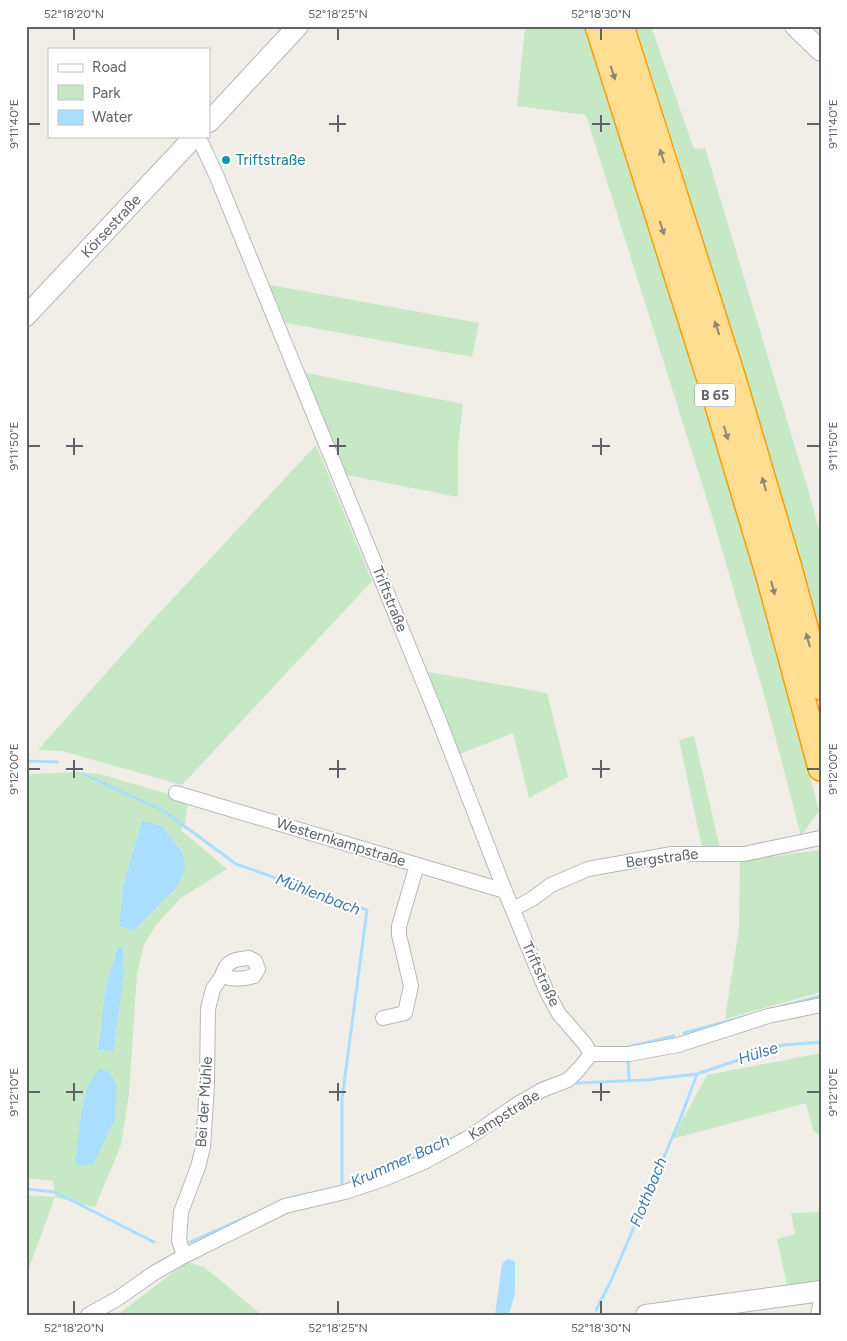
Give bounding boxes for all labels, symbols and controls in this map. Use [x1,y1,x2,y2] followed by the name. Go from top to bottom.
[44,7,104,21] text: 52°18'20"N
[308,7,368,21] text: 52°18'25"N
[571,7,631,21] text: 52°18'30"N
[48,48,210,138] legend
[92,58,127,76] text: Road
[609,65,617,80] one-way arrow
[92,84,121,102] text: Park
[7,99,21,149] text: 9°11'40"E
[826,99,840,149] text: 9°11'40"E
[92,108,132,126] text: Water
[658,149,666,164] one-way arrow
[236,151,305,169] place label: Triftstraße
[220,154,232,166] marker: Triftstraße
[77,191,145,261] street label: Körsestraße
[659,220,666,235] one-way arrow
[712,320,720,335] one-way arrow
[695,384,735,406] road number: B 65
[7,421,21,471] text: 9°11'50"E
[826,421,840,471] text: 9°11'50"E
[723,425,731,440] one-way arrow
[759,476,767,491] one-way arrow
[369,563,411,635] street label: Triftstraße
[769,581,777,596] one-way arrow
[804,632,812,647] one-way arrow
[7,743,21,795] text: 9°12'00"E
[826,743,840,795] text: 9°12'00"E
[274,814,408,870] street label: Westernkampstraße
[625,845,699,871] street label: Bergstraße
[273,869,363,919] water label: Mühlenbach
[518,939,564,1009] street label: Triftstraße
[736,1038,781,1068] water label: Hülse
[192,1056,216,1148] street label: Bei der Mühle
[7,1068,21,1116] text: 9°12'10"E
[826,1068,840,1116] text: 9°12'10"E
[465,1086,543,1144] street label: Kampstraße
[348,1131,452,1191] water label: Krummer Bach
[626,1155,671,1229] water label: Flothbach
[44,1321,104,1335] text: 52°18'20"N
[308,1321,368,1335] text: 52°18'25"N
[571,1321,631,1335] text: 52°18'30"N

